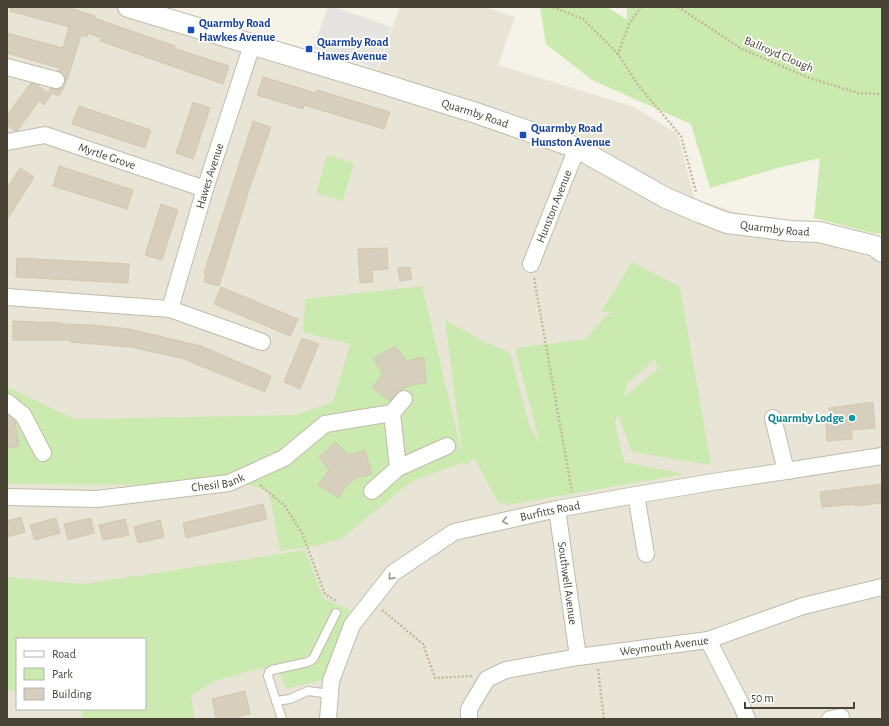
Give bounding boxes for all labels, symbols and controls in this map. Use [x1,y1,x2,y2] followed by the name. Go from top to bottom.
[199,17,275,43] place label: Quarmby Road Hawkes Avenue
[186,25,196,35] marker: Quarmby Road Hawkes Avenue
[742,34,815,75] street label: Ballroyd Clough
[317,36,389,62] place label: Quarmby Road Hawes Avenue
[304,44,314,54] marker: Quarmby Road Hawes Avenue
[440,97,510,130] street label: Quarmby Road
[531,122,611,148] place label: Quarmby Road Hunston Avenue
[518,130,528,140] marker: Quarmby Road Hunston Avenue
[77,141,137,171] street label: Myrtle Grove
[194,141,226,210] street label: Hawes Avenue
[534,168,574,245] street label: Hunston Avenue
[739,219,810,238] street label: Quarmby Road
[768,412,844,425] place label: Quarmby Lodge
[847,413,857,423] marker: Quarmby Lodge
[191,471,247,494] street label: Chesil Bank
[519,499,581,523] street label: Burfitts Road
[502,516,509,524] one-way arrow
[556,541,579,626] street label: Southwell Avenue
[388,572,396,580] one-way arrow
[619,634,709,658] street label: Weymouth Avenue
[16,638,146,710] legend
[52,648,76,660] text: Road
[52,668,73,680] text: Park
[745,684,854,710] scale bar
[52,688,92,700] text: Building
[751,692,774,704] text: 50 m

